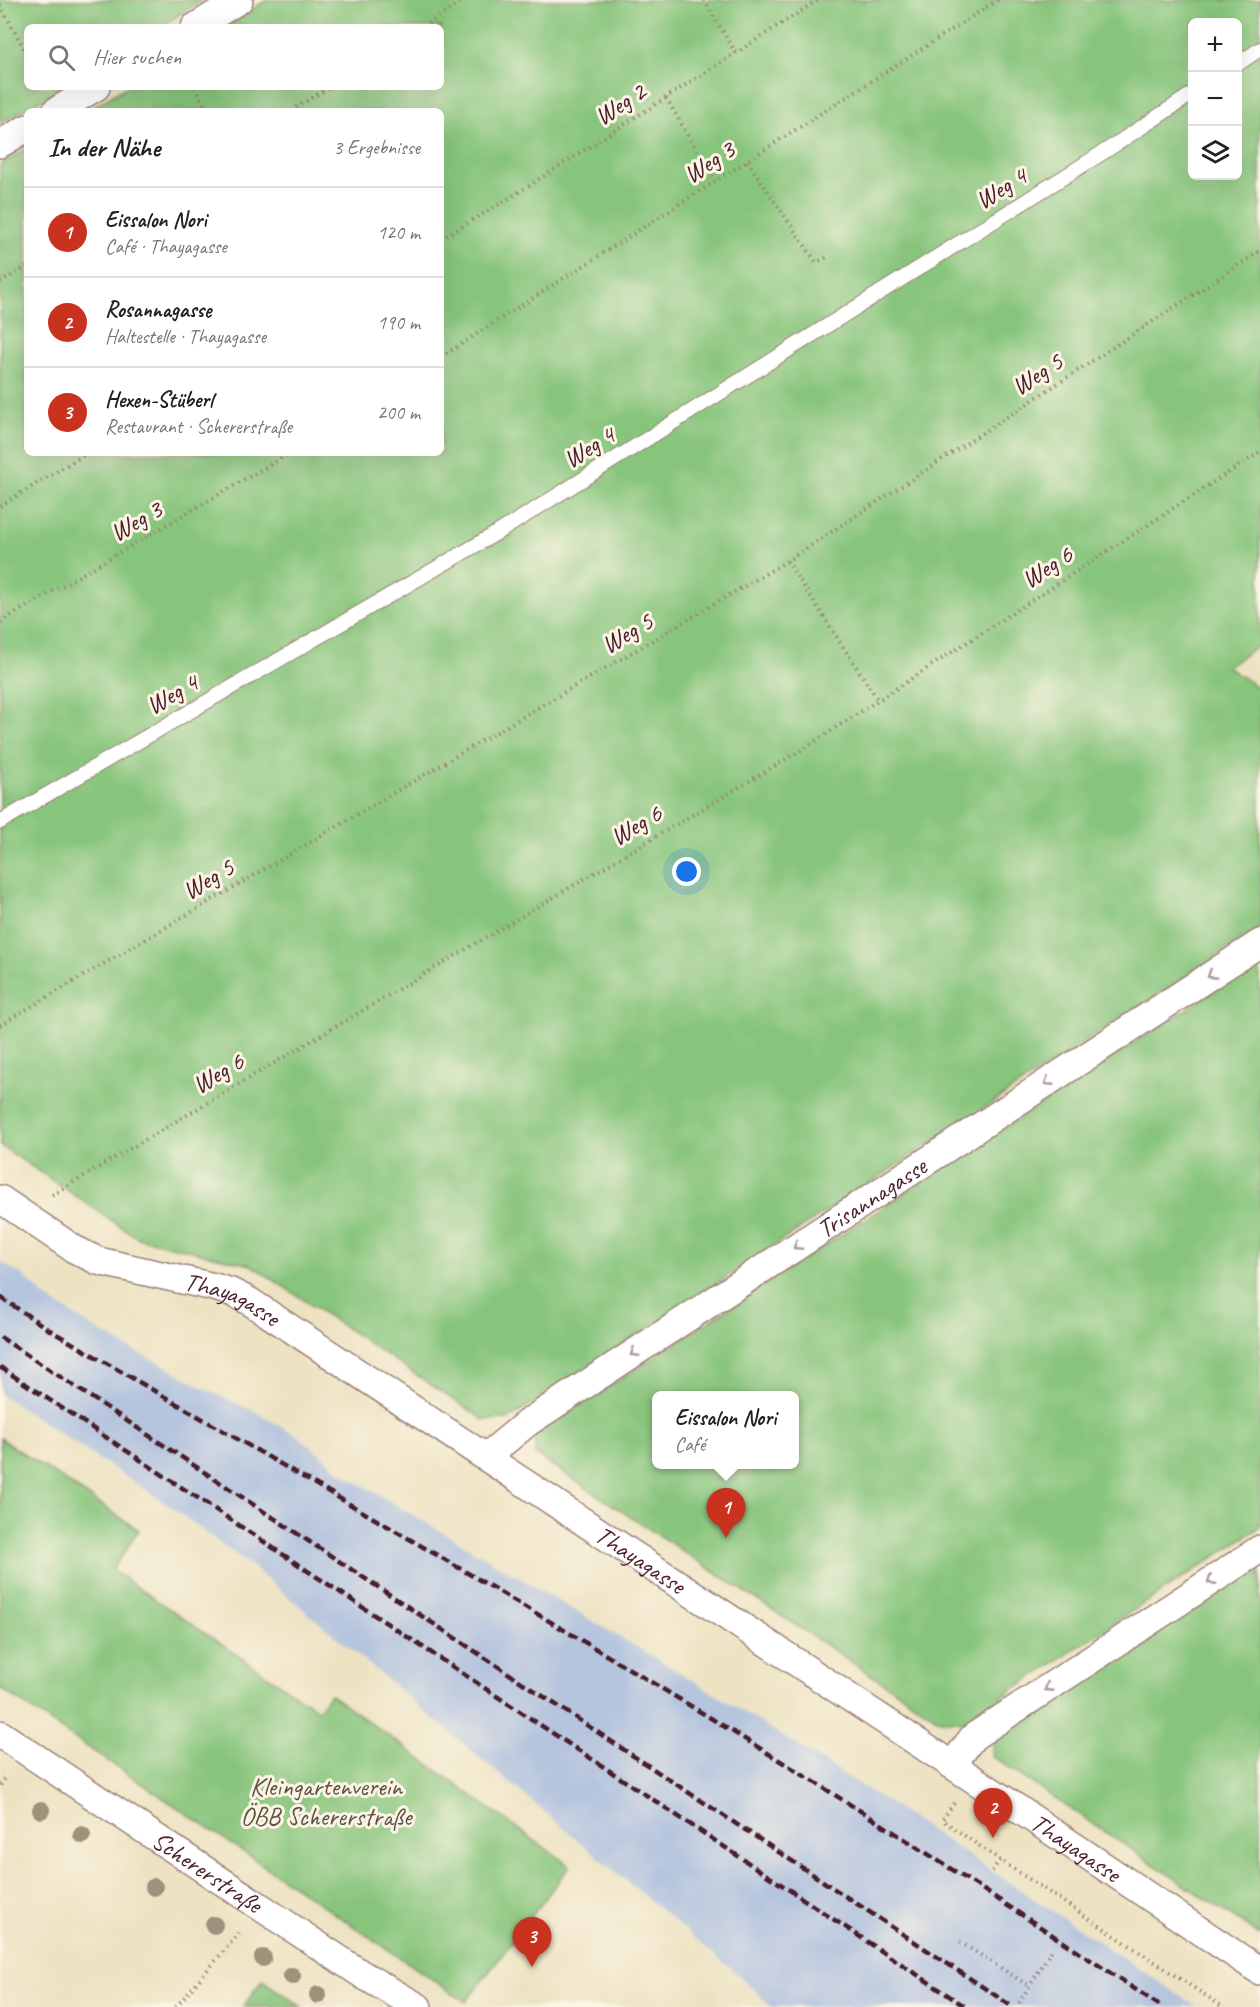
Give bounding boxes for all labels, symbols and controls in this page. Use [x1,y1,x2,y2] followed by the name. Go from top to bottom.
[1188,18,1242,180] map controls
[1188,18,1242,72] button: +
[24,24,444,90] search box
[45,41,78,74] icon: search
[93,43,181,71] text: Hier suchen
[1188,72,1242,126] button: −
[588,74,654,133] street label: Weg 2
[1188,126,1242,180] button: layers
[48,131,160,164] text: In der Nähe
[677,132,743,191] street label: Weg 3
[333,135,420,160] text: 3 Ergebnisse
[969,158,1035,216] street label: Weg 4
[105,206,207,234] text: Eissalon Nori
[63,220,72,245] text: 1
[377,220,420,245] text: 120 m
[105,234,227,259] text: Café · Thayagasse
[105,296,211,324] text: Rosannagasse
[63,310,72,335] text: 2
[377,310,420,335] text: 190 m
[105,324,266,349] text: Haltestelle · Thayagasse
[1005,345,1070,403] street label: Weg 5
[105,386,213,414] text: Hexen-Stüberl
[63,400,72,425] text: 3
[377,400,420,425] text: 200 m
[105,414,292,439] text: Restaurant · Schererstraße
[557,417,623,475] street label: Weg 4
[104,492,170,549] street label: Weg 3
[1015,538,1080,596] street label: Weg 6
[595,604,660,661] street label: Weg 5
[140,665,206,722] street label: Weg 4
[604,796,669,853] street label: Weg 6
[176,850,241,907] street label: Weg 5
[672,857,701,886] your location
[1207,968,1218,979] one-way arrow
[186,1044,251,1101] street label: Weg 6
[1044,1075,1055,1086] one-way arrow
[810,1149,934,1245] street label: Trisannagasse
[793,1239,804,1250] one-way arrow
[181,1264,288,1335] street label: Thayagasse
[629,1346,640,1357] one-way arrow
[652,1391,799,1469] popup
[675,1404,776,1432] text: Eissalon Nori
[675,1432,705,1457] text: Café
[706,1488,746,1538] pin: 1
[589,1518,694,1603] street label: Thayagasse
[1207,1574,1218,1585] one-way arrow
[1044,1680,1054,1692] one-way arrow
[241,1770,414,1833] park label: Kleingartenverein ÖBB Schererstraße
[974,1788,1012,1838] pin: 2
[1025,1806,1129,1891] street label: Thayagasse
[146,1823,271,1921] street label: Schererstraße
[512,1918,552,1967] pin: 3

